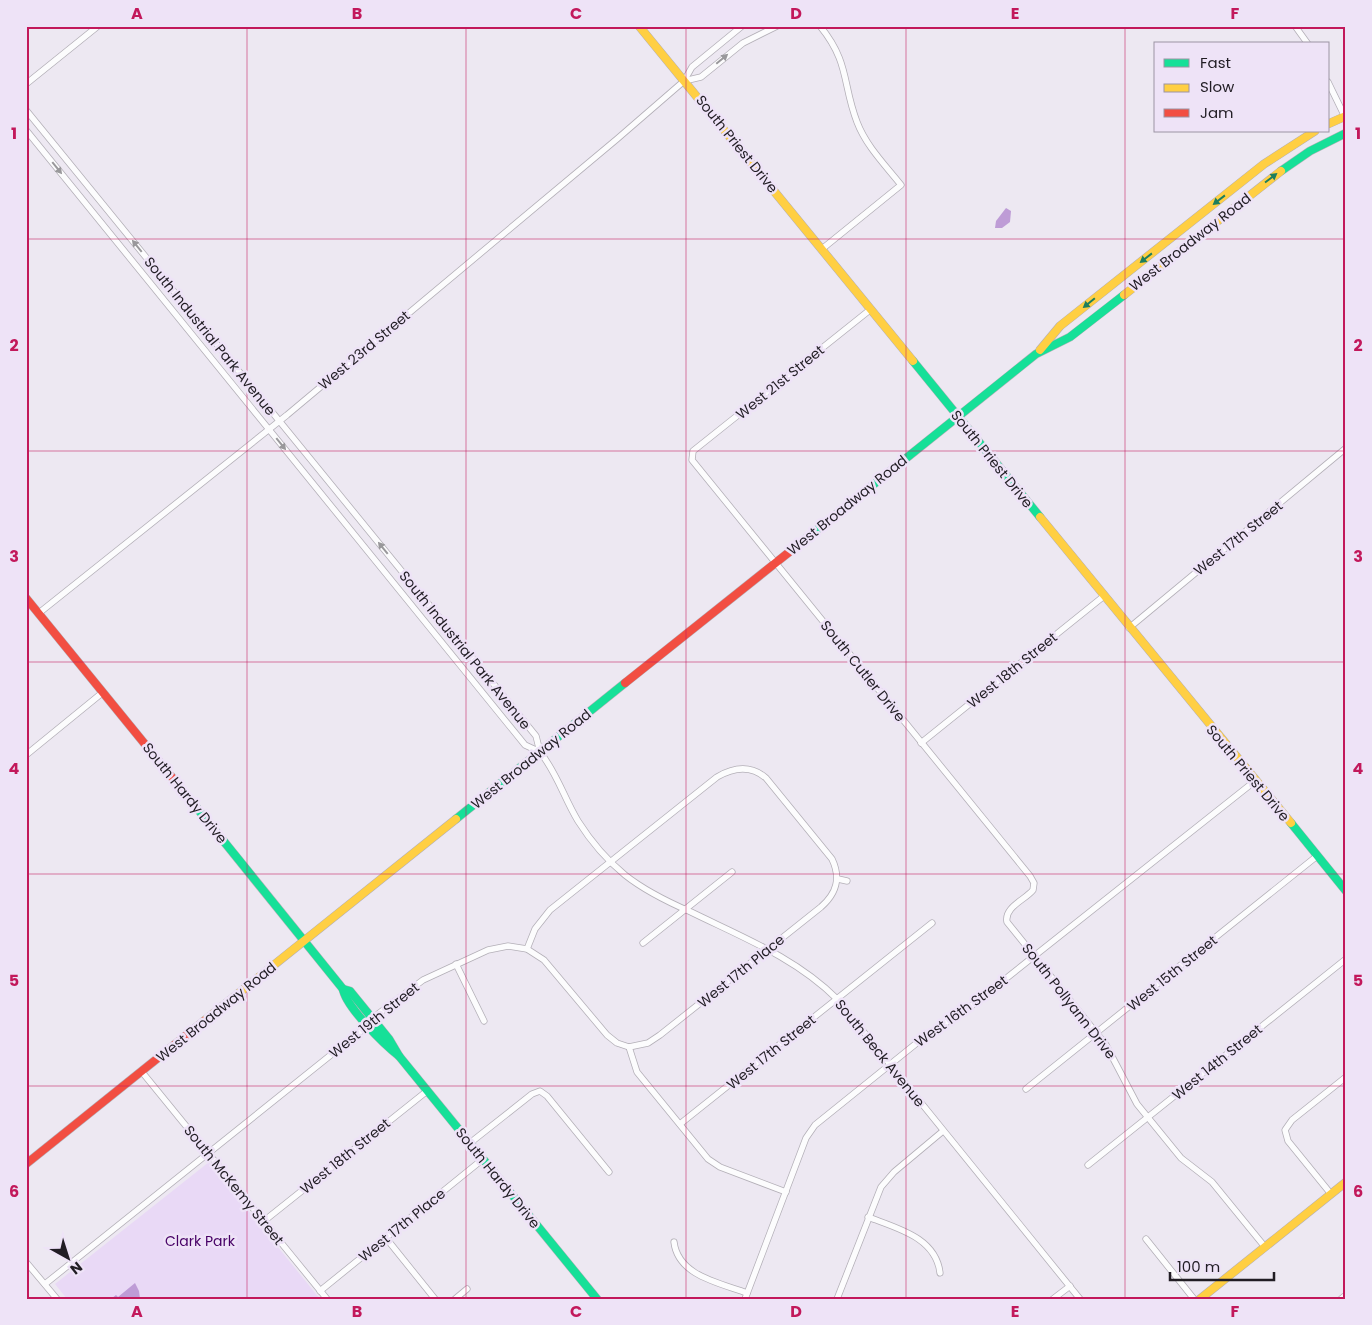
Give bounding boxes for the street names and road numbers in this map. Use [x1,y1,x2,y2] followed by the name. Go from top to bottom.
[691,91,783,197] street label: South Priest Drive
[1125,188,1255,296] street label: West Broadway Road
[140,252,281,420] street label: South Industrial Park Avenue
[314,306,414,394] street label: West 23rd Street
[732,340,828,424] street label: West 21st Street
[946,406,1038,512] street label: South Priest Drive
[783,450,911,560] street label: West Broadway Road
[1189,496,1287,580] street label: West 17th Street
[395,566,536,734] street label: South Industrial Park Avenue
[816,616,910,726] street label: South Cutler Drive
[963,627,1061,713] street label: West 18th Street
[467,704,595,814] street label: West Broadway Road
[1202,720,1295,826] street label: South Priest Drive
[138,738,232,848] street label: South Hardy Drive
[693,929,789,1012] street label: West 17th Place
[1123,930,1221,1016] street label: West 15th Street
[1017,939,1121,1063] street label: South Pollyann Drive
[152,957,280,1067] street label: West Broadway Road
[910,970,1012,1052] street label: West 16th Street
[325,977,423,1063] street label: West 19th Street
[830,995,930,1111] street label: South Beck Avenue
[722,1010,820,1094] street label: West 17th Street
[1168,1019,1266,1105] street label: West 14th Street
[296,1113,394,1199] street label: West 18th Street
[179,1121,289,1249] street label: South McKemy Street
[451,1123,545,1233] street label: South Hardy Drive
[354,1183,450,1266] street label: West 17th Place

